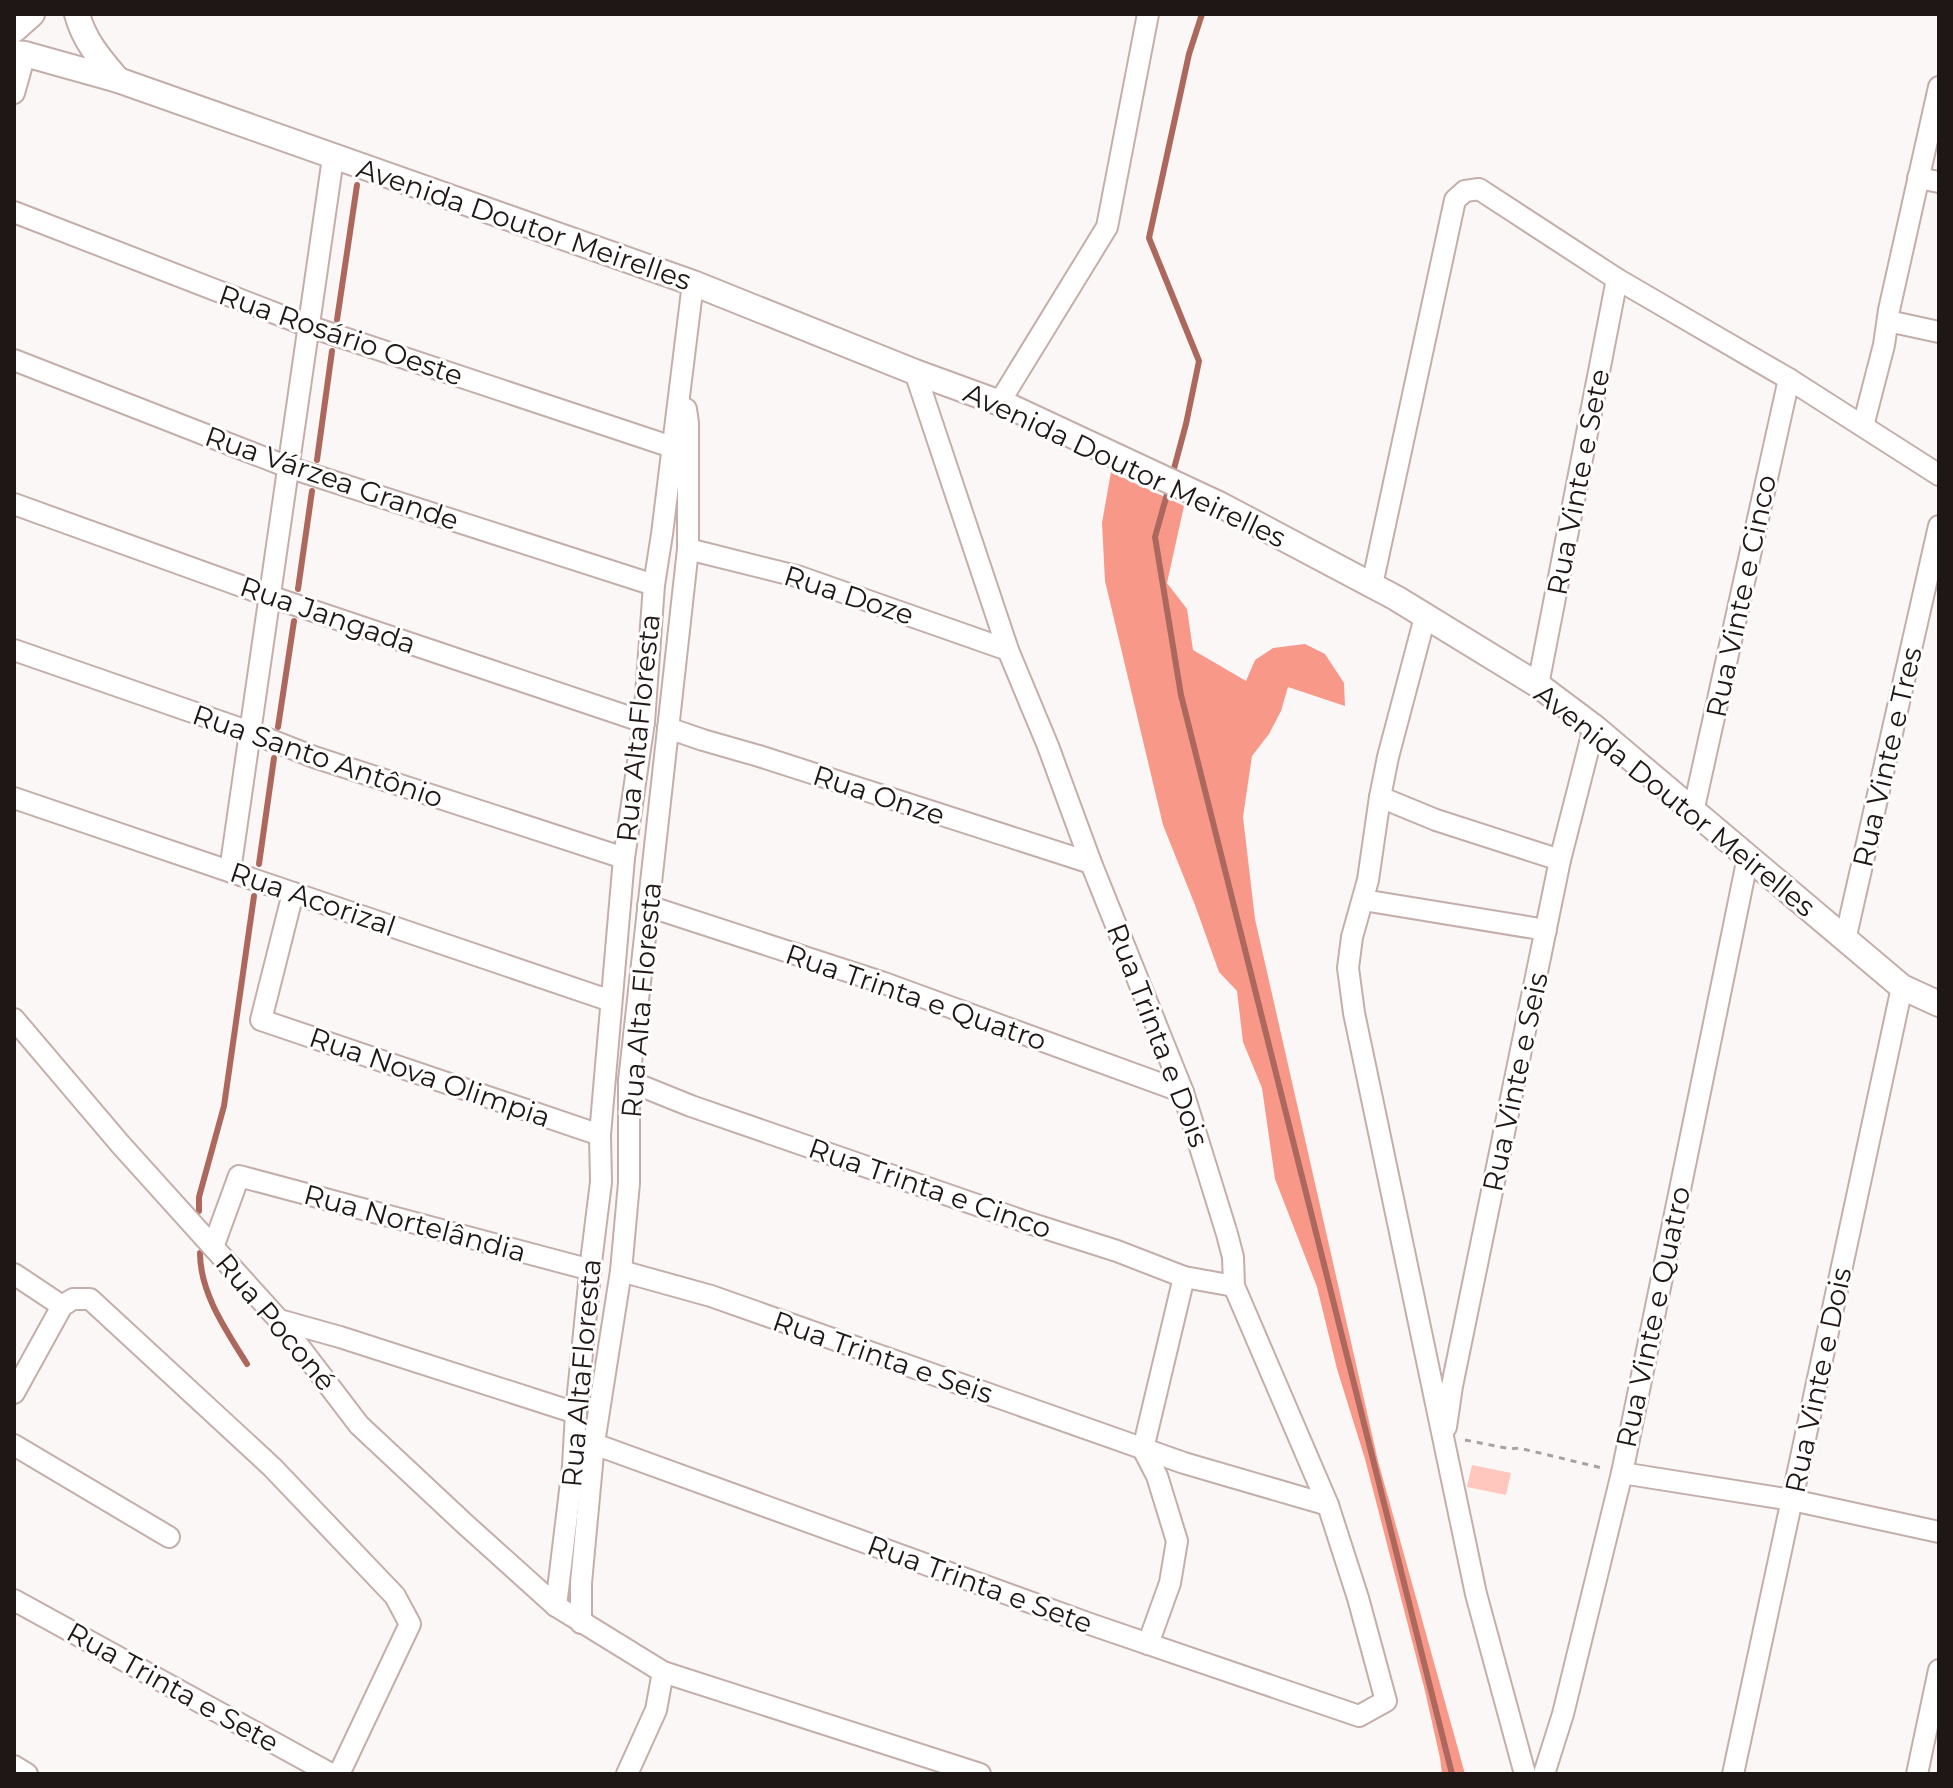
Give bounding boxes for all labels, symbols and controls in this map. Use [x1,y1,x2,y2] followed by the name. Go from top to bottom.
[352,151,696,297] street label: Avenida Doutor Meirelles
[214,277,468,393] street label: Rua Rosário Oeste
[1539,366,1617,598] street label: Rua Vinte e Sete
[959,375,1291,555] street label: Avenida Doutor Meirelles
[201,419,463,537] street label: Rua Várzea Grande
[1699,472,1783,720] street label: Rua Vinte e Cinco
[780,558,918,632] street label: Rua Doze
[236,569,420,661] street label: Rua Jangada
[609,612,667,844] street label: Rua AltaFloresta
[1845,644,1929,870] street label: Rua Vinte e Tres
[1528,676,1822,924] street label: Avenida Doutor Meirelles
[188,697,448,815] street label: Rua Santo Antônio
[809,758,949,832] street label: Rua Onze
[226,855,400,943] street label: Rua Acorizal
[614,881,668,1119] street label: Rua Alta Floresta
[1100,918,1216,1152] street label: Rua Trinta e Dois
[781,936,1051,1058] street label: Rua Trinta e Quatro
[1475,969,1555,1195] street label: Rua Vinte e Seis
[305,1020,555,1134] street label: Rua Nova Olimpia
[804,1131,1056,1245] street label: Rua Trinta e Cinco
[300,1177,530,1269] street label: Rua Nortelândia
[1609,1183,1697,1451] street label: Rua Vinte e Quatro
[209,1246,343,1398] street label: Rua Poconé
[554,1257,608,1489] street label: Rua AltaFloresta
[1777,1264,1859,1496] street label: Rua Vinte e Dois
[769,1303,997,1411] street label: Rua Trinta e Seis
[863,1528,1097,1640] street label: Rua Trinta e Sete
[61,1615,285,1759] street label: Rua Trinta e Sete

